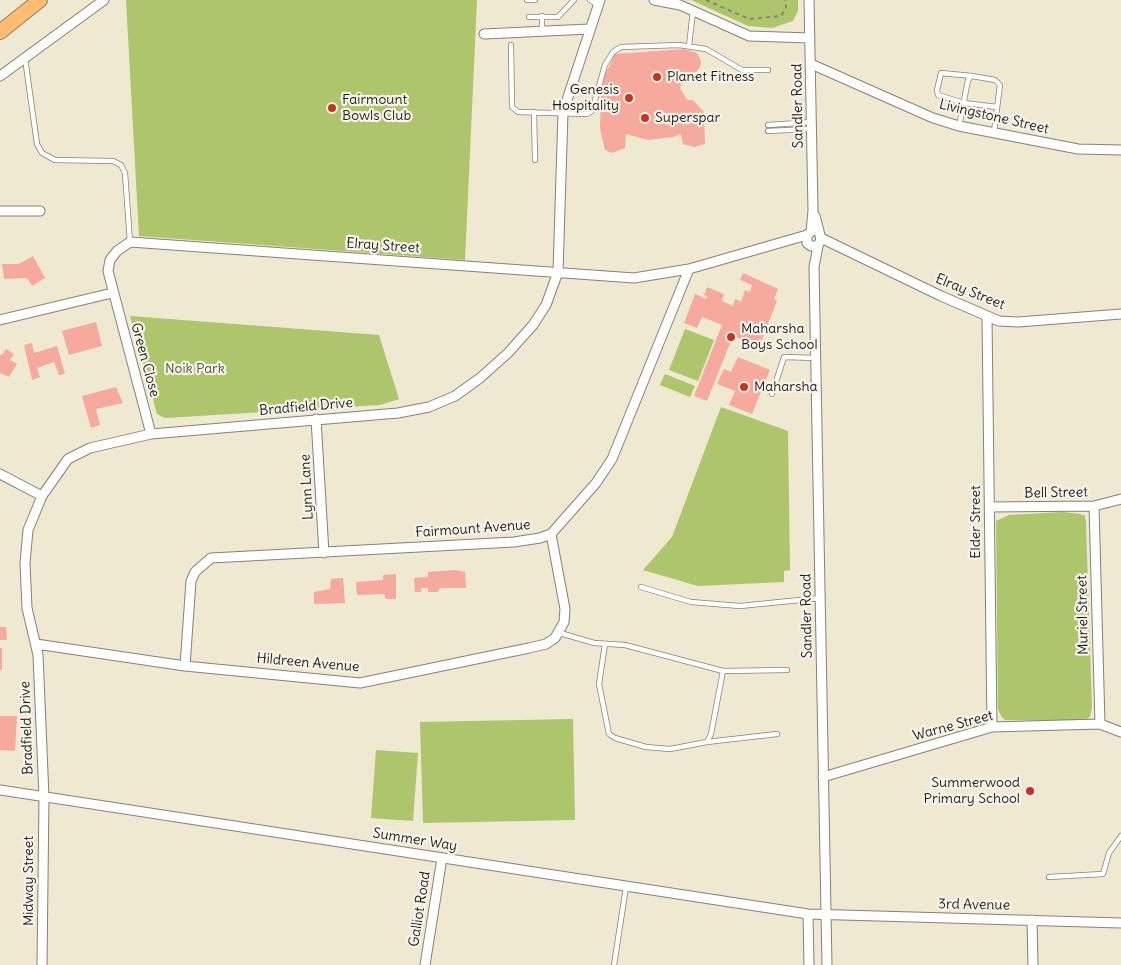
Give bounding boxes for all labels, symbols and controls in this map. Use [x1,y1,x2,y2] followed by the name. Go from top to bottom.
[789,64,807,148] street label: Sandler Road
[667,69,754,85] place label: Planet Fitness
[651,71,663,83] marker: Planet Fitness
[552,82,619,114] place label: Genesis Hospitality
[342,92,411,124] place label: Fairmount Bowls Club
[623,92,635,104] marker: Genesis Hospitality
[938,96,1050,138] street label: Livingstone Street
[326,102,338,114] marker: Fairmount Bowls Club
[655,110,720,126] place label: Superspar
[639,112,651,124] marker: Superspar
[346,235,420,257] street label: Elray Street
[933,270,1007,314] street label: Elray Street
[127,321,163,399] street label: Green Close
[741,321,818,354] place label: Maharsha Boys School
[725,331,737,343] marker: Maharsha Boys School
[165,361,225,377] park label: Noik Park
[754,379,817,395] place label: Maharsha
[738,381,750,393] marker: Maharsha
[258,395,354,419] street label: Bradfield Drive
[297,454,317,520] street label: Lynn Lane
[1024,484,1088,502] street label: Bell Street
[968,485,984,559] street label: Elder Street
[415,517,531,541] street label: Fairmount Avenue
[798,574,816,658] street label: Sandler Road
[1074,575,1092,655] street label: Muriel Street
[256,650,360,676] street label: Hildreen Avenue
[17,681,37,775] street label: Bradfield Drive
[911,707,995,745] street label: Warne Street
[924,775,1020,808] place label: Summerwood Primary School
[1024,785,1036,797] marker: Summerwood Primary School
[372,825,458,855] street label: Summer Way
[21,836,37,926] street label: Midway Street
[406,870,434,948] street label: Galliot Road
[938,896,1010,914] street label: 3rd Avenue

